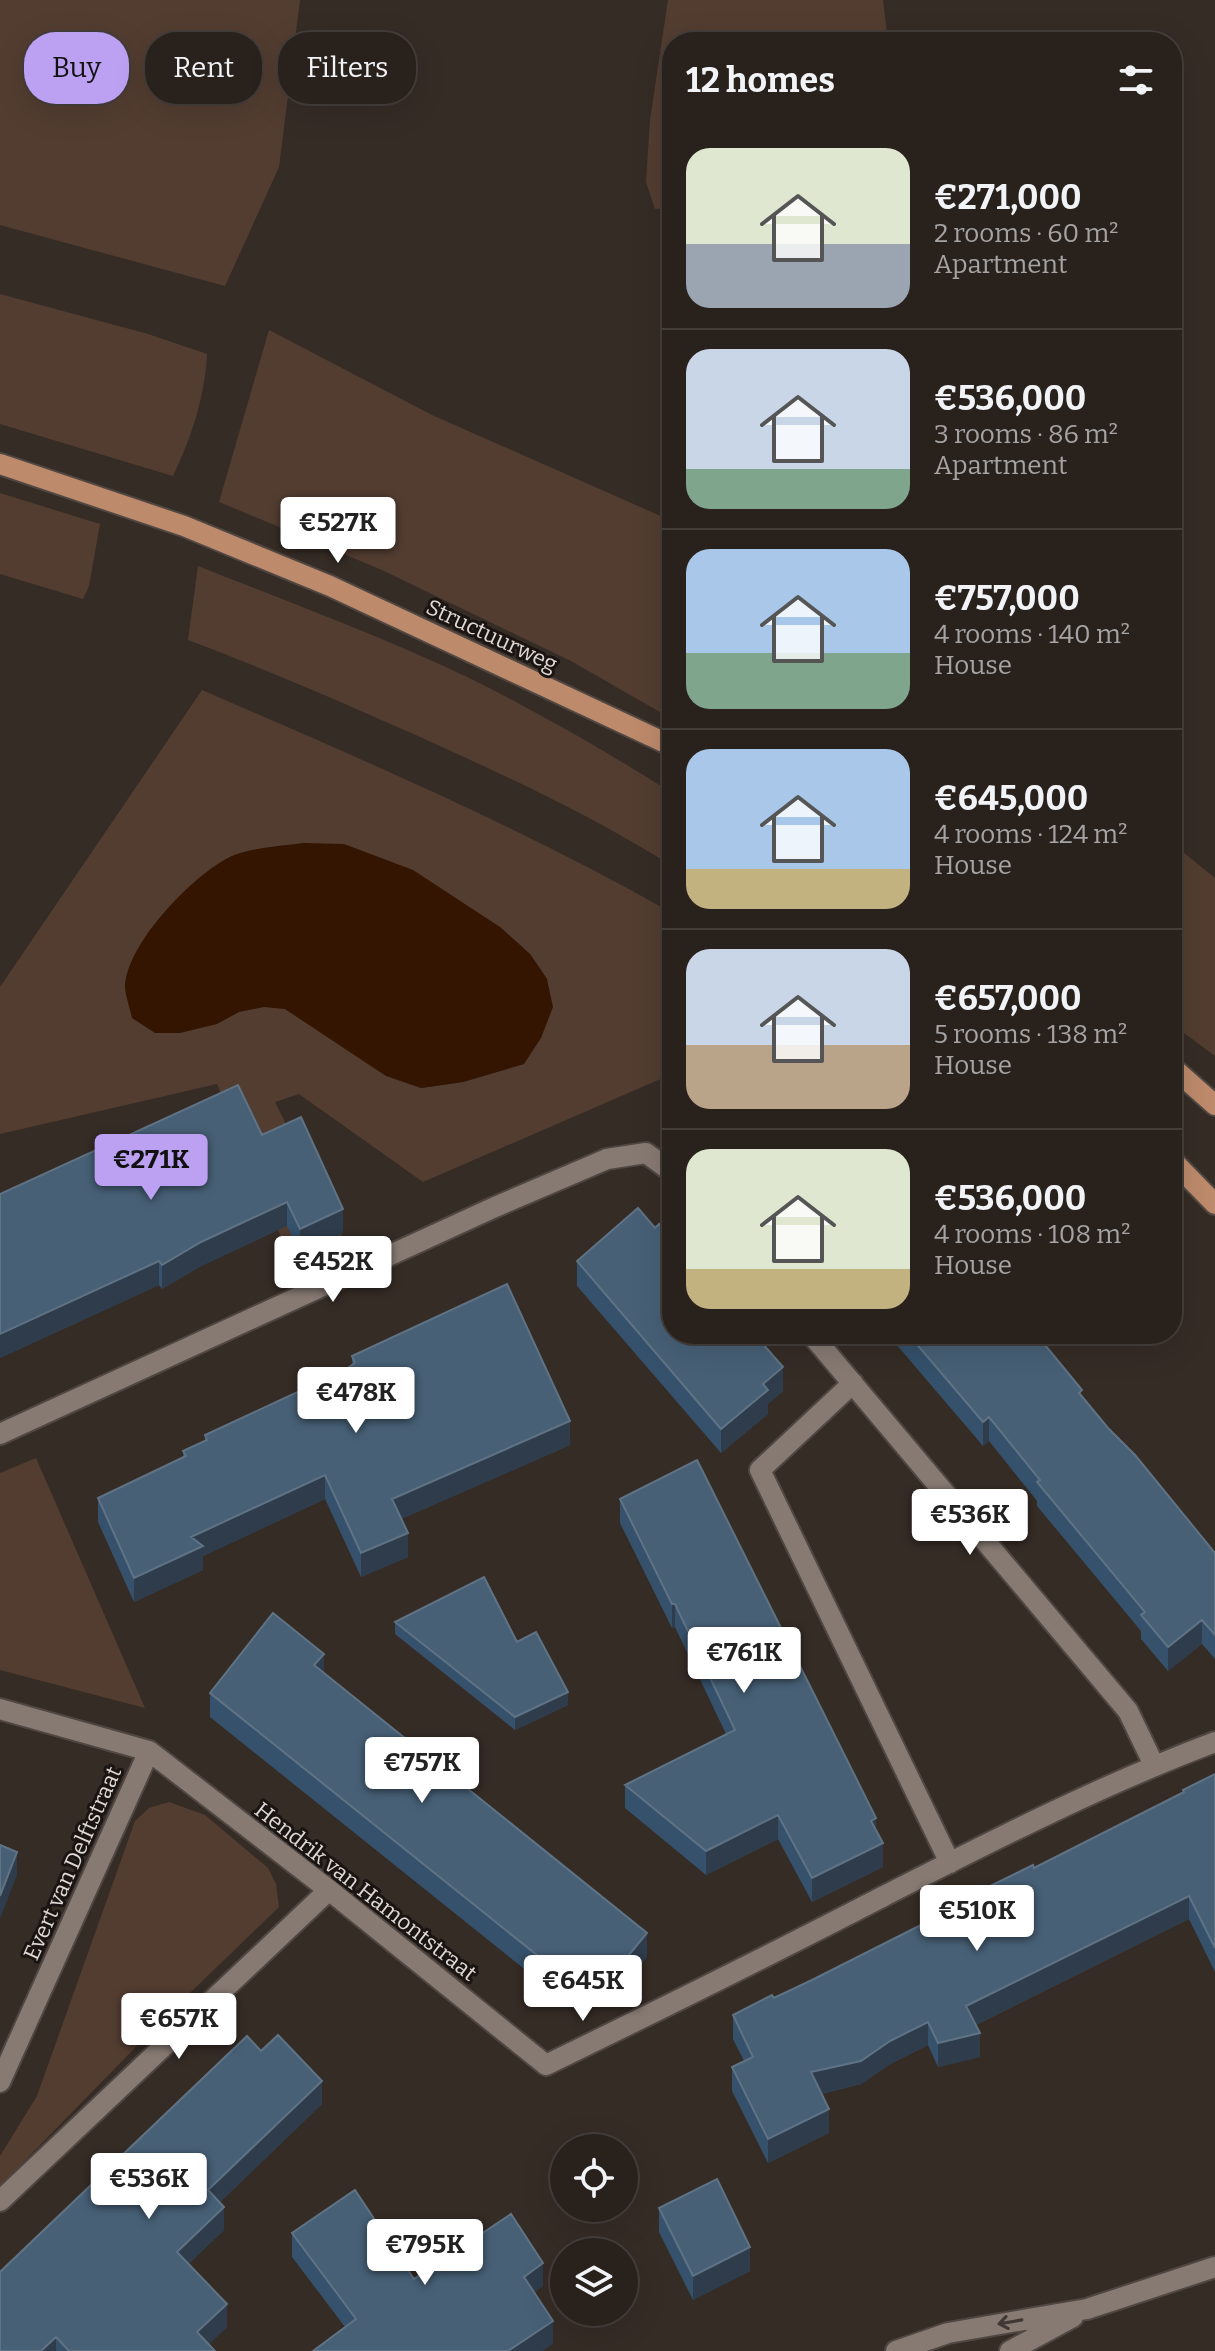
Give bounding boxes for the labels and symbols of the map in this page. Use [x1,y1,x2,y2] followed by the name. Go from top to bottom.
[282,497,394,565] pin: €527K
[422,593,562,678] street label: Structuurweg
[95,1134,207,1202] pin: €271K
[277,1236,389,1304] pin: €452K
[300,1367,412,1435] pin: €478K
[914,1489,1026,1557] pin: €536K
[688,1627,800,1695] pin: €761K
[366,1737,478,1805] pin: €757K
[18,1762,127,1964] street label: Evert van Delftstraat
[249,1796,482,1987] street label: Hendrik van Hamontstraat
[921,1885,1033,1953] pin: €510K
[527,1955,639,2023] pin: €645K
[123,1993,235,2061] pin: €657K
[93,2153,205,2221] pin: €536K
[369,2219,481,2287] pin: €795K
[998,2316,1024,2331] one-way arrow

